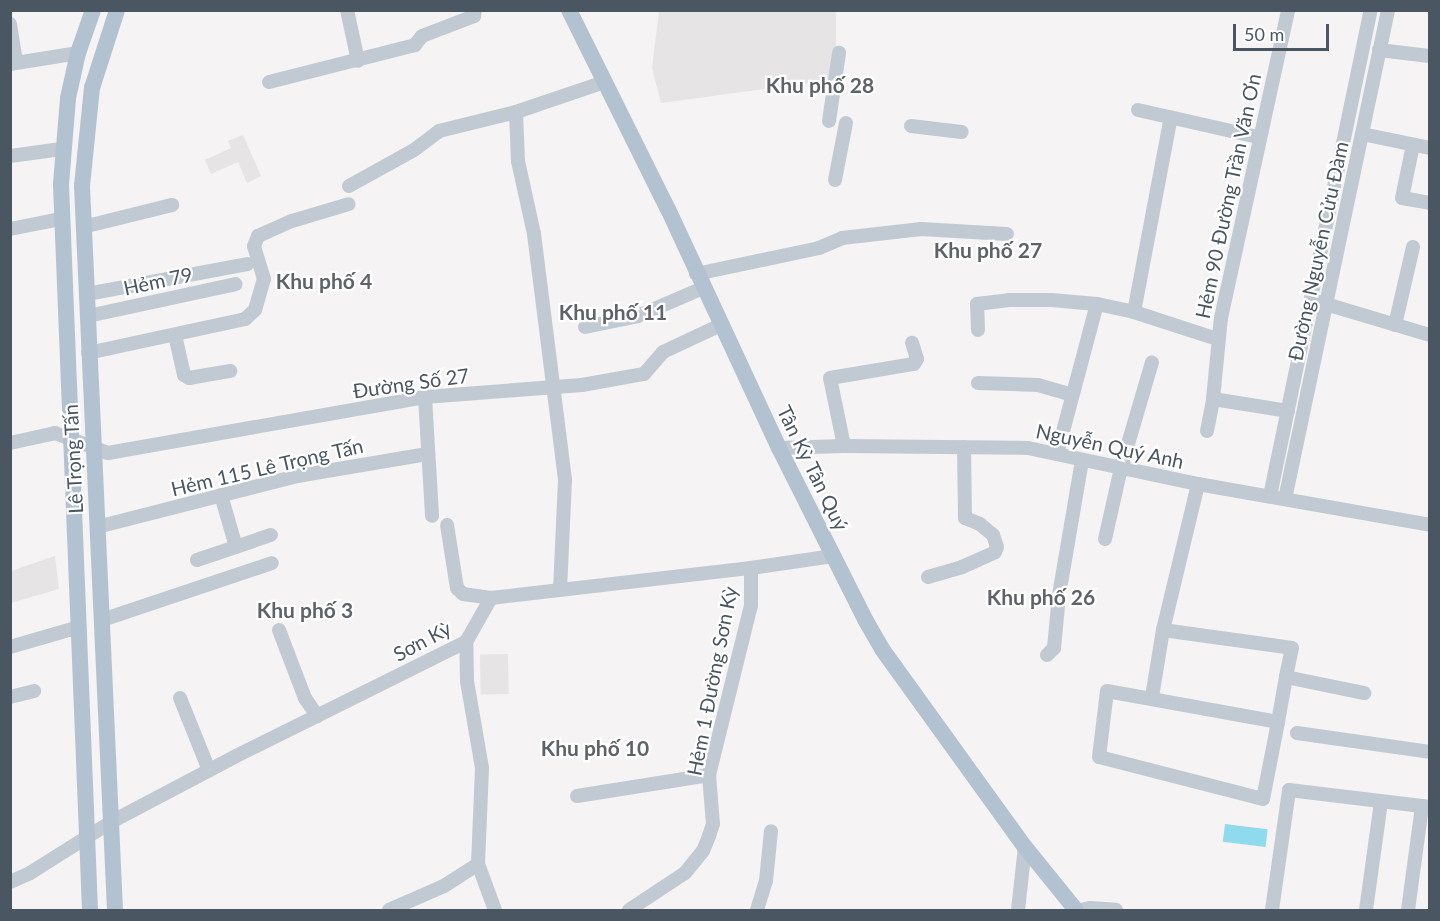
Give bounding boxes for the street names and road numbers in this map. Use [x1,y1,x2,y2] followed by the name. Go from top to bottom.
[1190,71,1266,321] street label: Hẻm 90 Đường Trần Văn Ơn
[1283,139,1353,363] street label: Đường Nguyễn Cửu Đàm
[121,262,195,300] street label: Hẻm 79
[351,363,471,403] street label: Đường Số 27
[772,401,854,535] street label: Tân Kỳ Tân Quý
[58,403,88,515] street label: Lê Trọng Tấn
[1033,419,1187,473] street label: Nguyễn Quý Anh
[168,433,366,501] street label: Hẻm 115 Lê Trọng Tấn
[682,584,742,778] street label: Hẻm 1 Đường Sơn Kỳ
[389,616,455,666] street label: Sơn Kỳ

